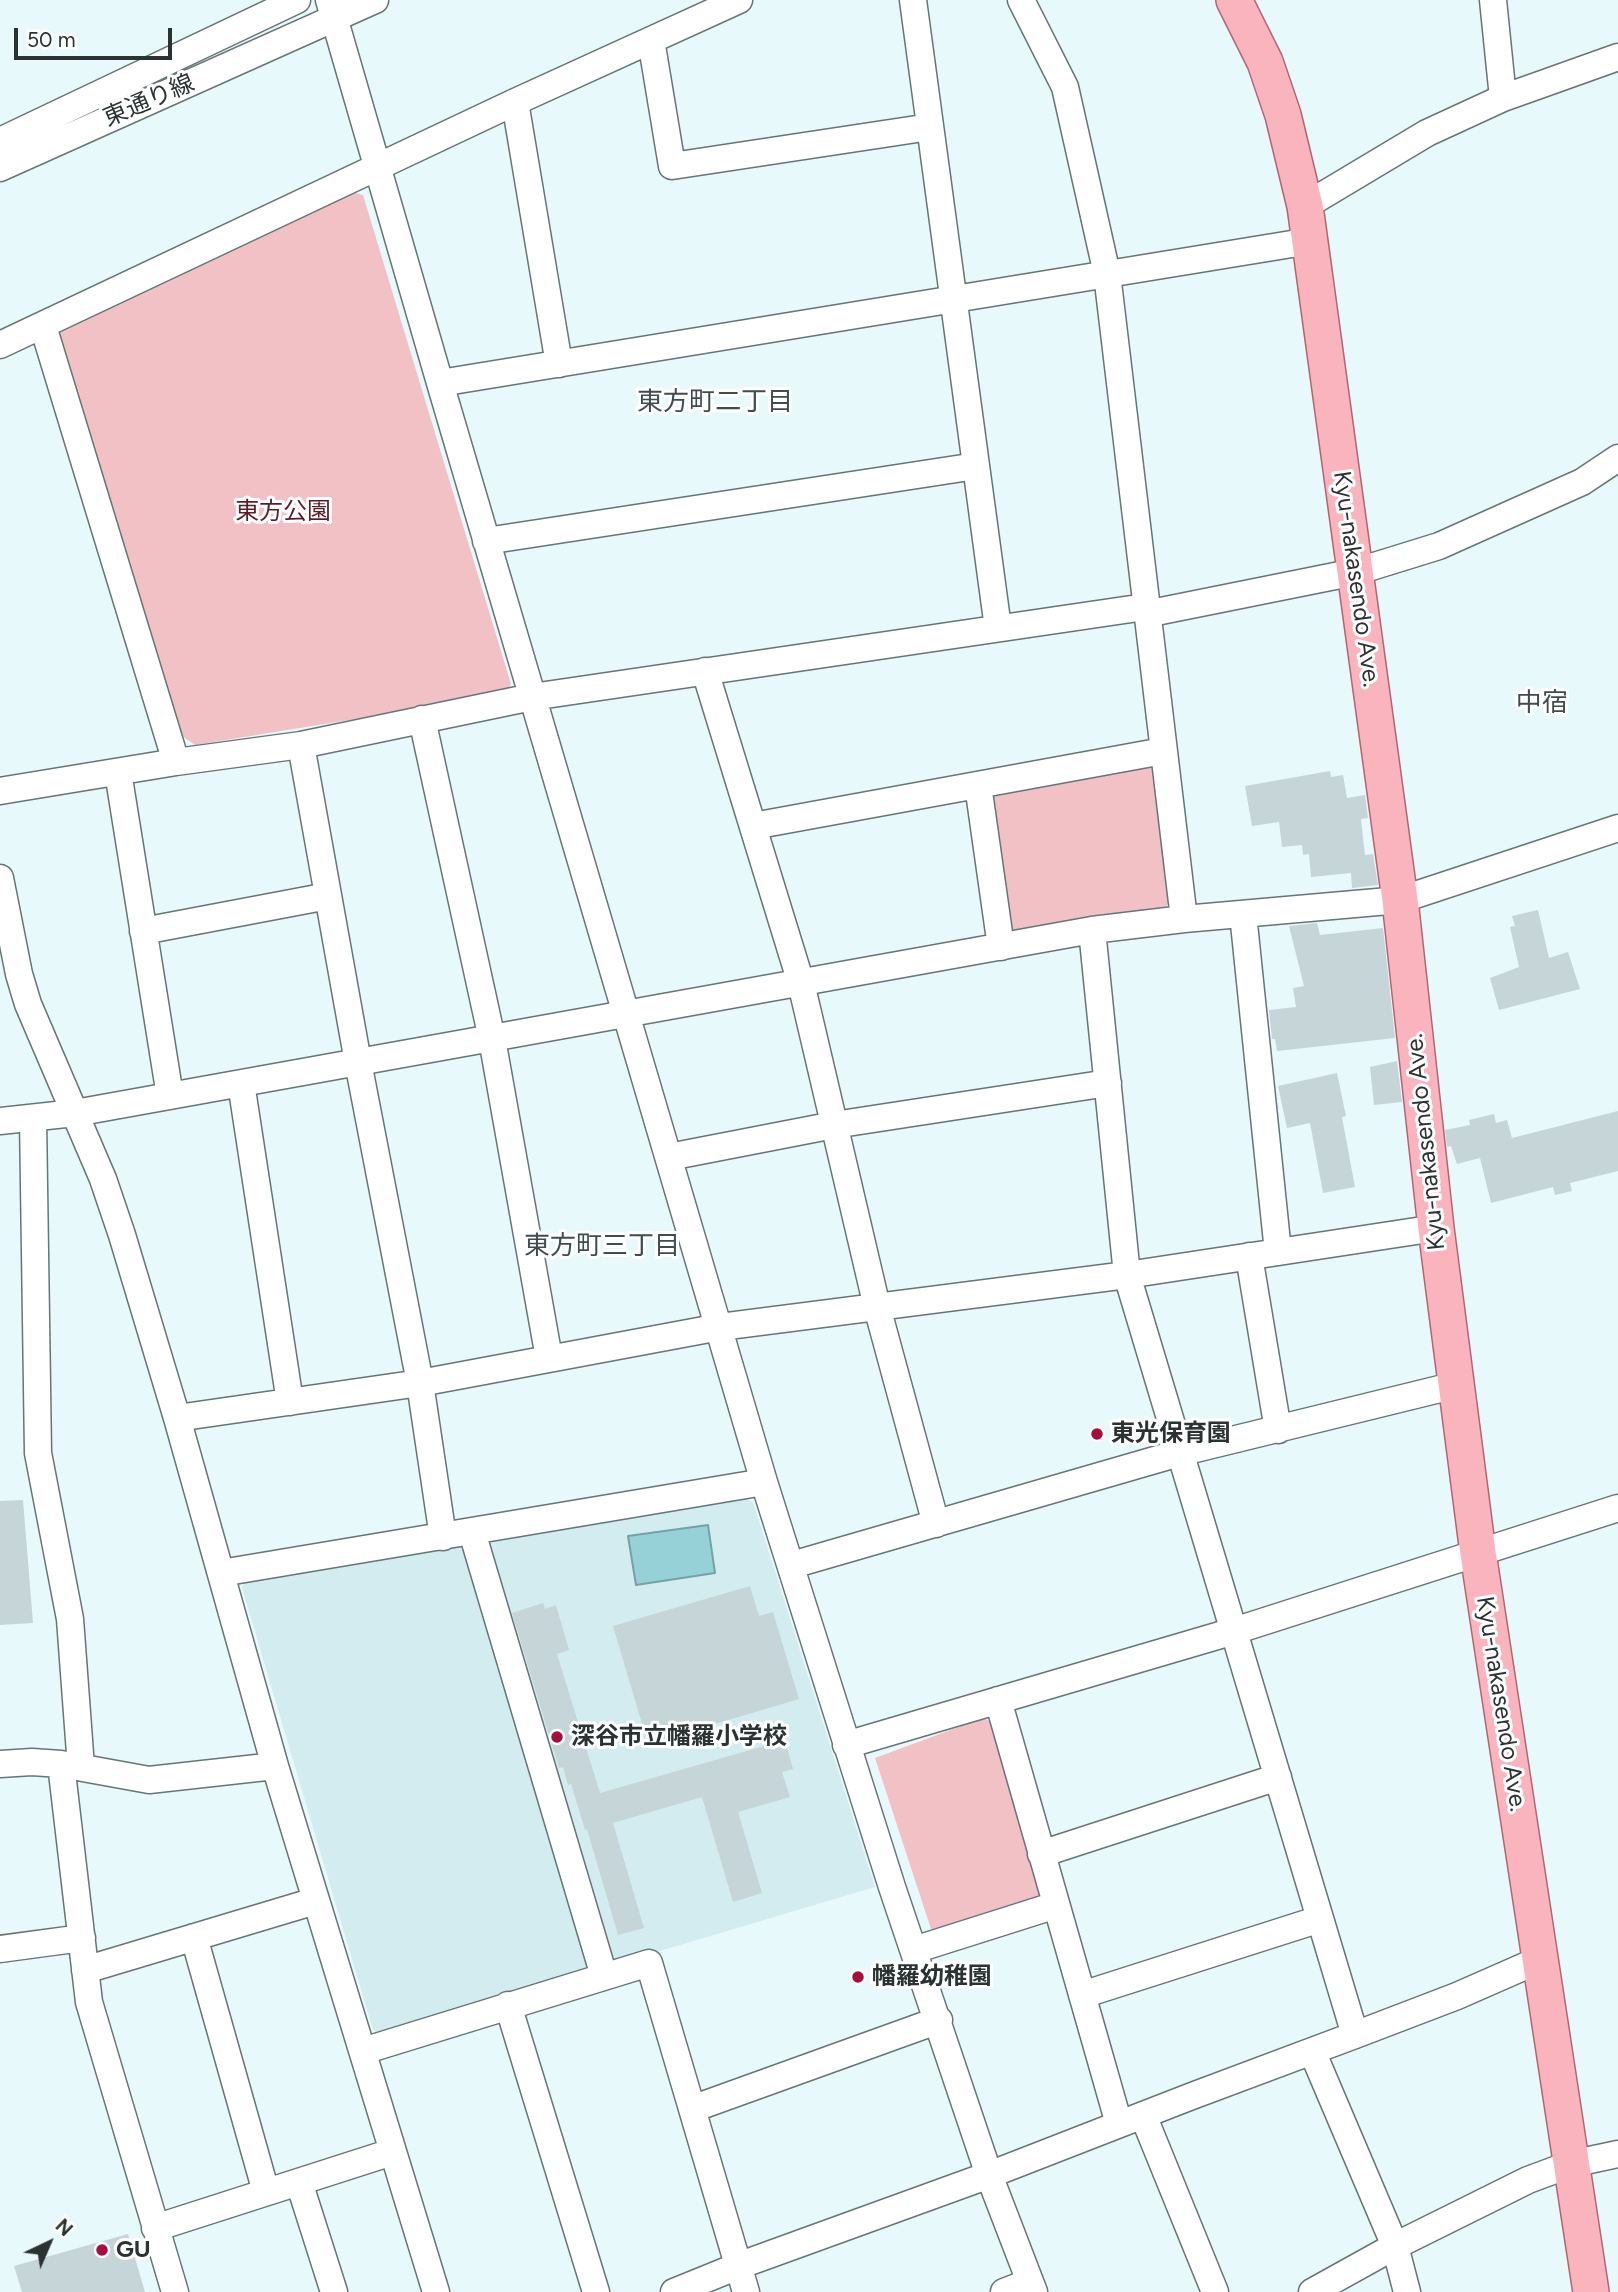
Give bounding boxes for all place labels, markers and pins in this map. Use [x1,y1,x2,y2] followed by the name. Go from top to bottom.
[1111,1420,1231,1448] place label: 東光保育園
[1089,1426,1105,1442] marker: 東光保育園
[571,1723,787,1751] place label: 深谷市立幡羅小学校
[549,1729,565,1745] marker: 深谷市立幡羅小学校
[872,1963,992,1991] place label: 幡羅幼稚園
[850,1969,866,1985] marker: 幡羅幼稚園
[116,2236,151,2264] place label: GU
[94,2242,110,2258] marker: GU

